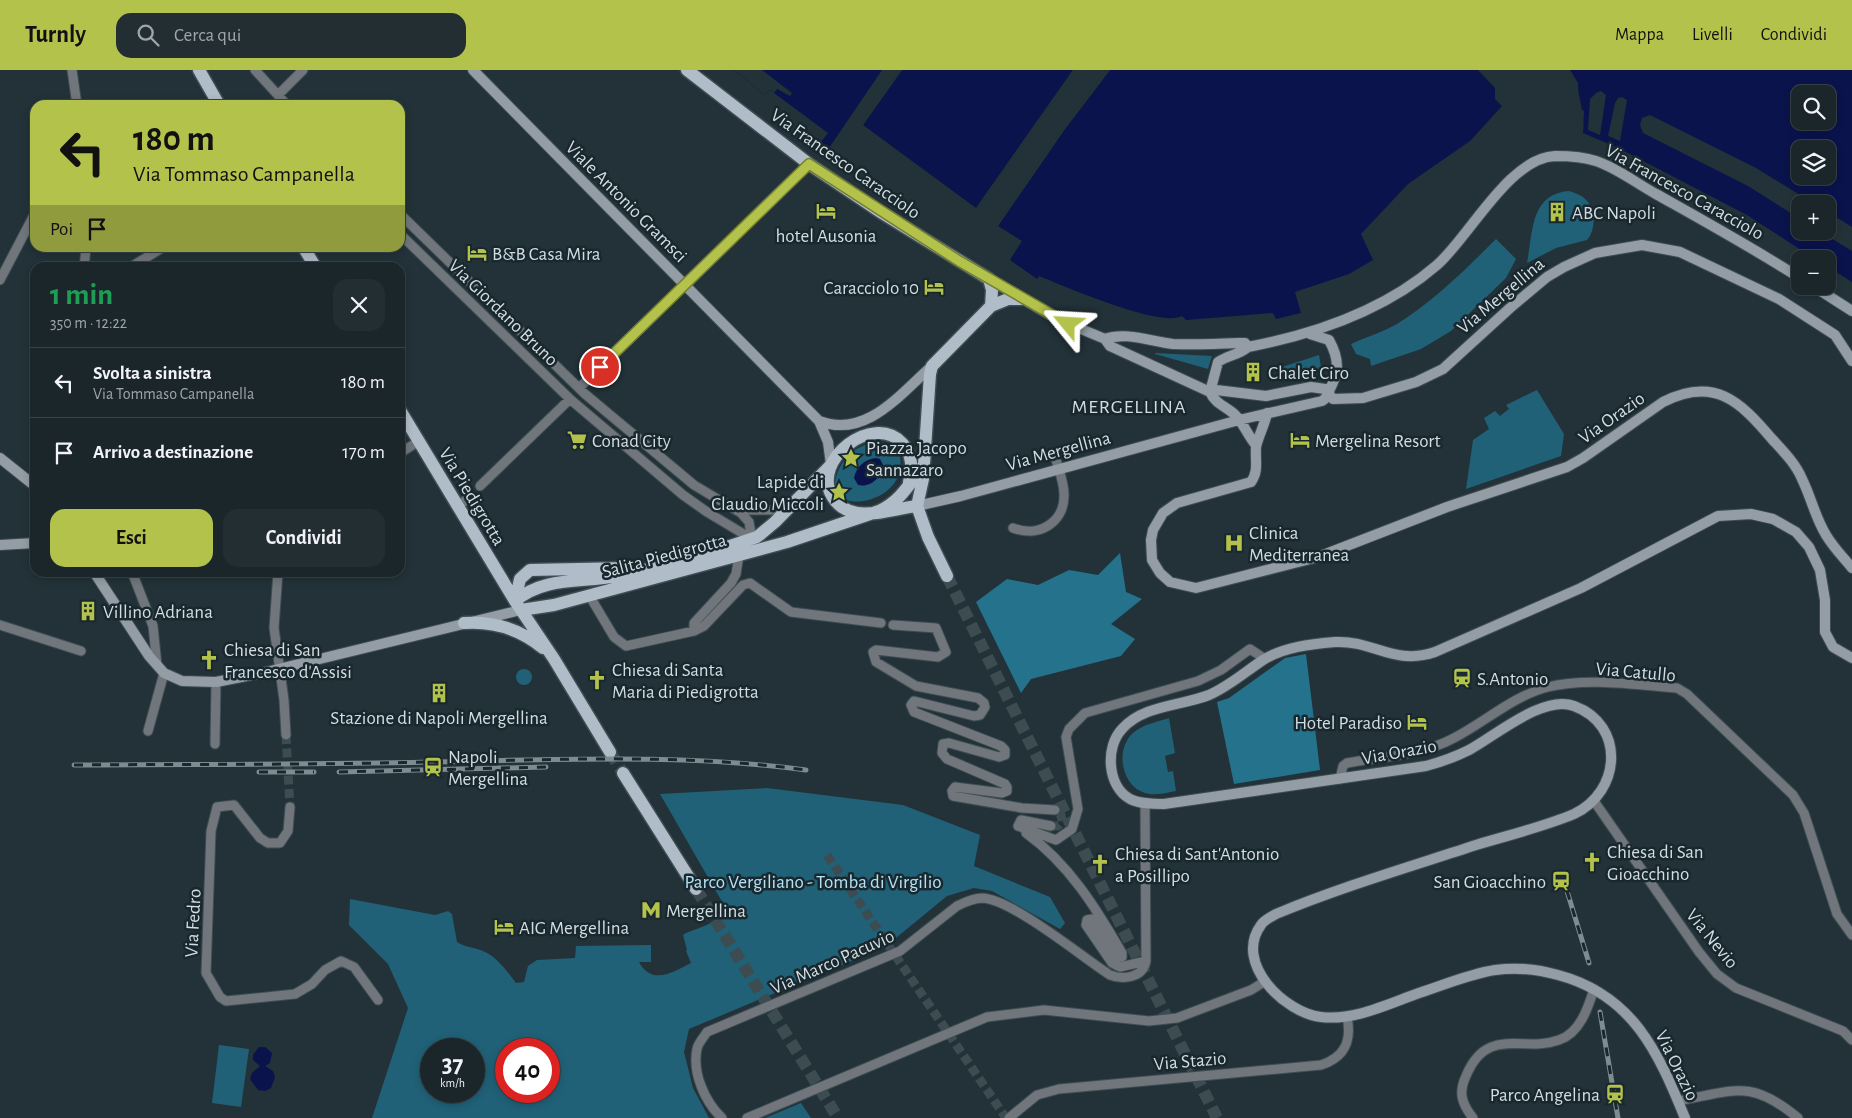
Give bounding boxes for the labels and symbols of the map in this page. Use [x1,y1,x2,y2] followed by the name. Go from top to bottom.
[767,105,923,223] street label: Via Francesco Caracciolo
[562,138,690,266] street label: Viale Antonio Gramsci
[1602,141,1767,244] street label: Via Francesco Caracciolo
[815,200,837,222] hotel icon: hotel Ausonia
[1546,201,1568,223] building icon: ABC Napoli
[1572,204,1656,223] place label: ABC Napoli
[775,227,877,246] place label: hotel Ausonia
[466,242,488,264] hotel icon: B&B Casa Mira
[492,245,601,264] place label: B&B Casa Mira
[1454,254,1548,338] street label: Via Mergellina
[445,256,561,370] street label: Via Giordano Bruno
[923,276,945,298] hotel icon: Caracciolo 10
[824,279,919,298] place label: Caracciolo 10
[1041,297,1093,349] position arrow
[579,346,621,388] pin
[1242,361,1264,383] building icon: Chalet Ciro
[1268,364,1349,383] place label: Chalet Ciro
[1575,389,1648,448] street label: Via Orazio
[1071,397,1187,417] district label: MERGELLINA
[1004,428,1113,475] street label: Via Mergellina
[566,429,588,451] supermarket icon: Conad City
[1289,429,1311,451] hotel icon: Mergelina Resort
[592,432,671,451] place label: Conad City
[1315,432,1441,451] place label: Mergelina Resort
[866,439,967,480] place label: Piazza Jacopo Sannazaro
[435,445,508,549] street label: Via Piedigrotta
[840,447,862,469] place icon: Piazza Jacopo Sannazaro
[711,473,824,514] place label: Lapide di Claudio Miccoli
[828,481,850,503] place icon: Lapide di Claudio Miccoli
[1249,524,1350,565] place label: Clinica Mediterranea
[600,531,729,582] street label: Salita Piedigrotta
[1223,532,1245,554] hospital icon: Clinica Mediterranea
[77,600,99,622] building icon: Villino Adriana
[103,603,213,622] place label: Villino Adriana
[224,641,352,682] place label: Chiesa di San Francesco d'Assisi
[198,649,220,671] church icon: Chiesa di San Francesco d'Assisi
[1595,660,1677,685] street label: Via Catullo
[612,661,759,702] place label: Chiesa di Santa Maria di Piedigrotta
[1451,667,1473,689] station icon: S.Antonio
[586,669,608,691] church icon: Chiesa di Santa Maria di Piedigrotta
[1477,670,1548,689] place label: S.Antonio
[428,682,450,704] building icon: Stazione di Napoli Mergellina
[330,709,548,728] place label: Stazione di Napoli Mergellina
[1406,711,1428,733] hotel icon: Hotel Paradiso
[1294,714,1402,733] place label: Hotel Paradiso
[1360,737,1438,768] street label: Via Orazio
[448,748,528,789] place label: Napoli Mergellina
[422,756,444,778] station icon: Napoli Mergellina
[1607,843,1704,884] place label: Chiesa di San Gioacchino
[1115,845,1279,886] place label: Chiesa di Sant'Antonio a Posillipo
[1581,851,1603,873] church icon: Chiesa di San Gioacchino
[1089,853,1111,875] church icon: Chiesa di Sant'Antonio a Posillipo
[1550,870,1572,892] station icon: San Gioacchino
[684,873,942,892] park label: Parco Vergiliano - Tomba di Virgilio
[1434,873,1546,892] place label: San Gioacchino
[182,888,205,958] street label: Via Fedro
[640,899,662,921] metro station icon: Mergellina
[666,902,746,921] place label: Mergellina
[1682,906,1741,972] street label: Via Nevio
[493,916,515,938] hotel icon: AIG Mergellina
[519,919,630,938] place label: AIG Mergellina
[768,927,897,998] street label: Via Marco Pacuvio
[1652,1027,1702,1104] street label: Via Orazio
[495,1038,560,1103] speed limit sign: 40
[1153,1049,1227,1074] street label: Via Stazio
[1604,1083,1626,1105] station icon: Parco Angelina
[1490,1086,1600,1105] place label: Parco Angelina

